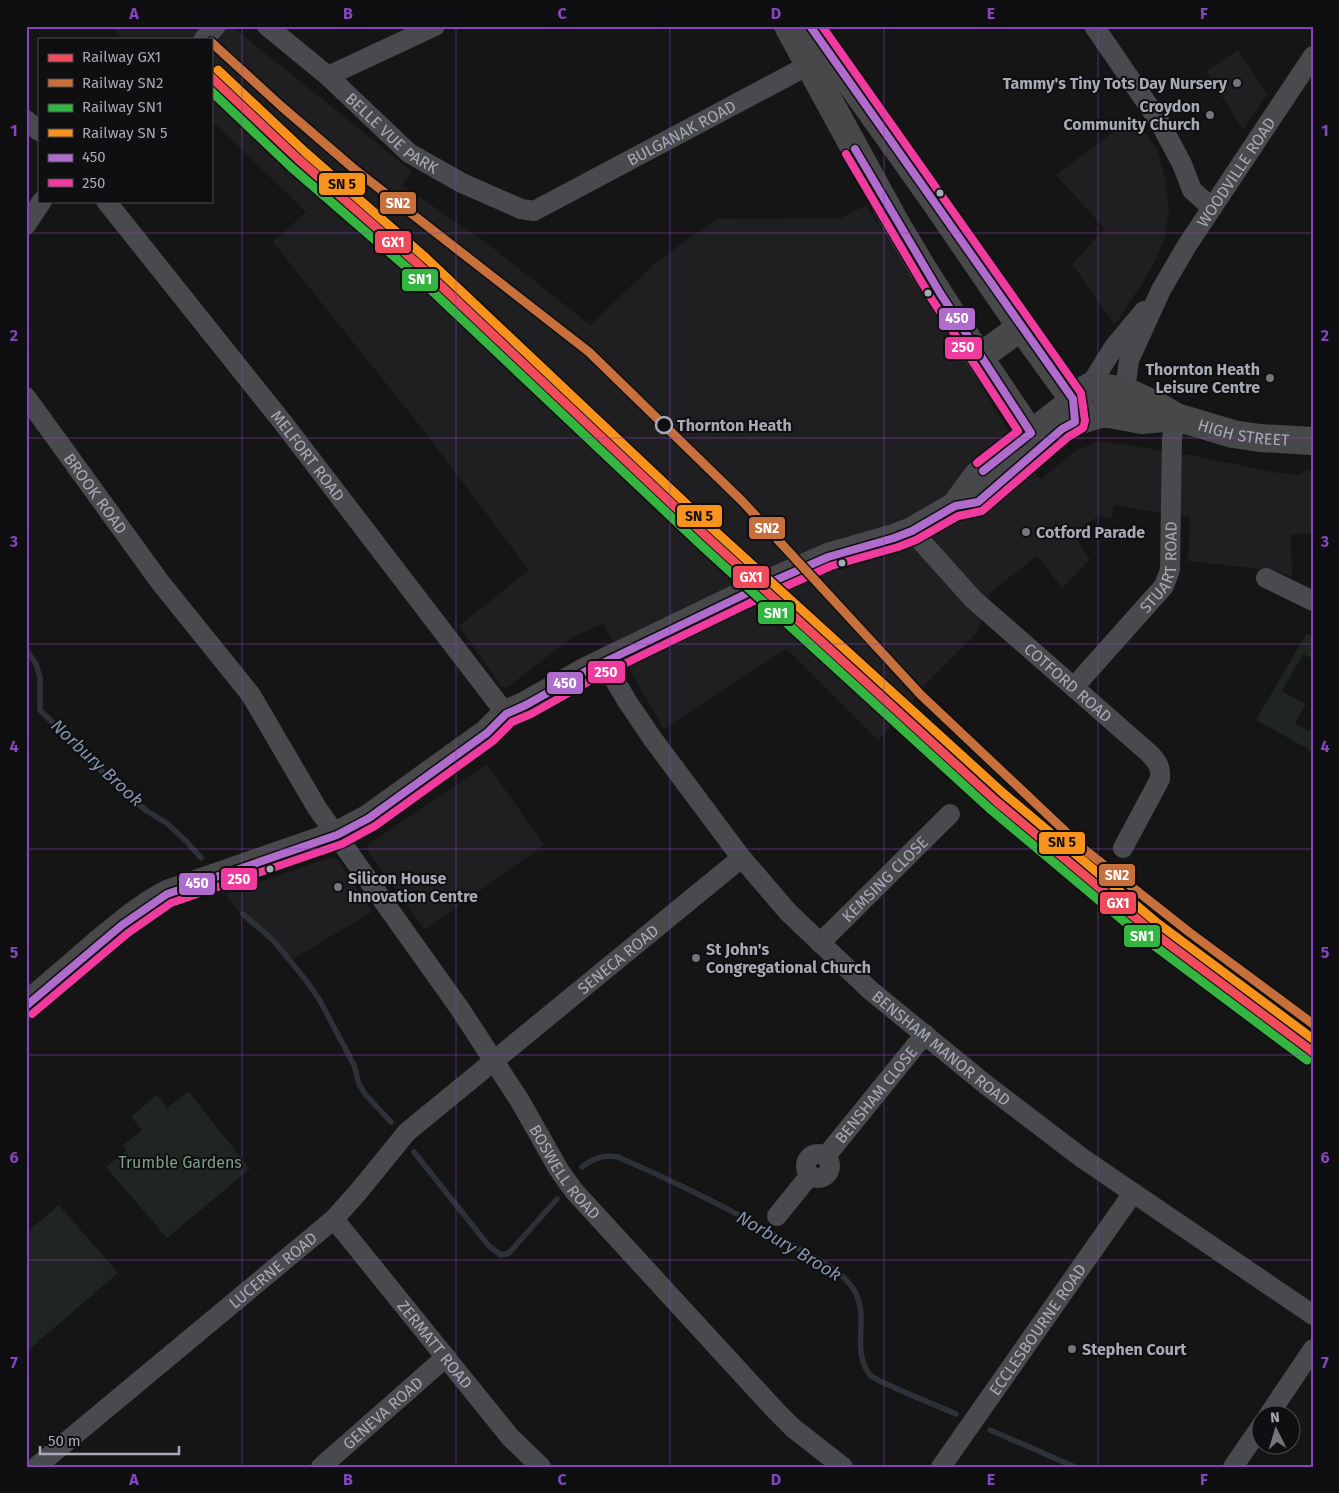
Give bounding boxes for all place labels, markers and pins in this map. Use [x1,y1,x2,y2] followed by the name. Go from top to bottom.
[1003,74,1228,93] place label: Tammy's Tiny Tots Day Nursery
[1231,77,1243,89] marker: Tammy's Tiny Tots Day Nursery
[1063,97,1200,134] place label: Croydon Community Church
[1204,109,1216,121] marker: Croydon Community Church
[935,188,945,198] unlabelled marker
[923,288,933,298] unlabelled marker
[1145,360,1260,397] place label: Thornton Heath Leisure Centre
[1264,372,1276,384] marker: Thornton Heath Leisure Centre
[655,416,673,434] marker: Thornton Heath
[677,416,792,435] place label: Thornton Heath
[1036,523,1145,542] place label: Cotford Parade
[1020,526,1032,538] marker: Cotford Parade
[837,558,847,568] unlabelled marker
[265,864,275,874] unlabelled marker
[348,869,478,906] place label: Silicon House Innovation Centre
[332,881,344,893] marker: Silicon House Innovation Centre
[706,940,871,977] place label: St John's Congregational Church
[690,952,702,964] marker: St John's Congregational Church
[1082,1340,1187,1359] place label: Stephen Court
[1066,1343,1078,1355] marker: Stephen Court

